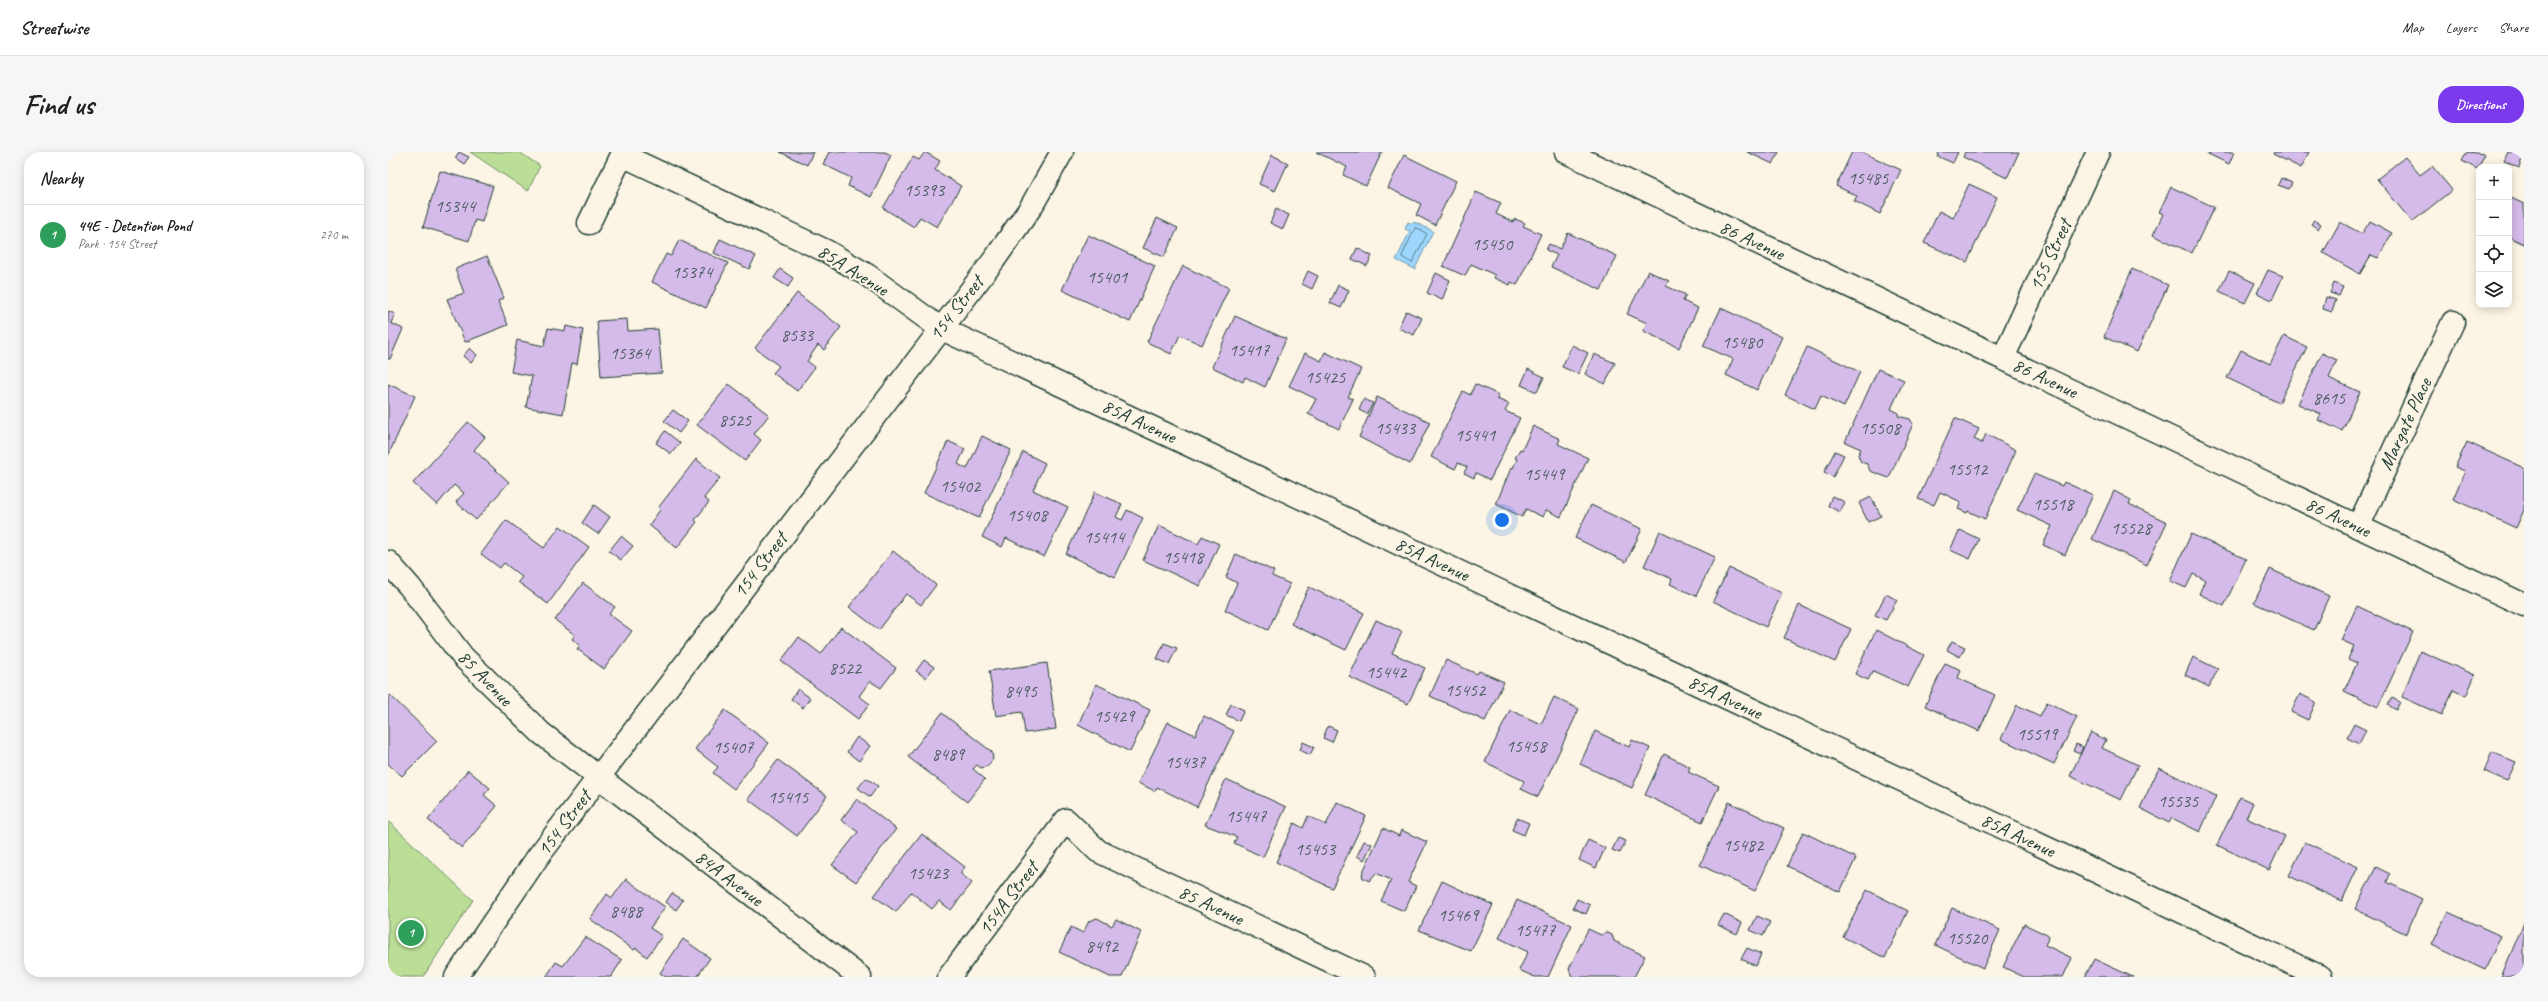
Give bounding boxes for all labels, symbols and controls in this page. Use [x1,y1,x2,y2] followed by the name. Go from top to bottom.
[20,16,88,40] text: Streetwise
[2402,19,2424,36] text: Map
[2446,19,2477,36] text: Layers
[2499,19,2528,36] text: Share
[2438,86,2524,123] button: Directions
[24,87,94,122] text: Find us
[2476,164,2512,308] map controls
[2476,164,2512,200] button: +
[1848,167,1889,189] house number: 15485
[40,168,83,189] text: Nearby
[904,179,946,201] house number: 15393
[435,195,477,217] house number: 15344
[2476,200,2512,236] button: −
[2023,212,2079,294] street label: 155 Street
[1716,214,1790,266] street label: 86 Avenue
[78,217,191,236] text: 44E - Detention Pond
[50,227,56,243] text: 1
[320,227,348,243] text: 270 m
[1472,233,1514,255] house number: 15450
[78,236,156,252] text: Park · 154 Street
[2476,236,2512,272] button: locate
[813,238,894,302] street label: 85A Avenue
[672,261,714,283] house number: 15374
[1087,266,1128,288] house number: 15401
[923,268,991,345] street label: 154 Street
[2476,272,2512,308] button: layers
[781,324,815,346] house number: 8533
[1722,331,1764,353] house number: 15480
[1229,339,1270,361] house number: 15417
[610,342,652,364] house number: 15364
[2009,352,2083,404] street label: 86 Avenue
[1305,366,1346,388] house number: 15425
[2373,373,2438,474] street label: Margate Place
[2313,387,2346,409] house number: 8615
[1098,393,1181,450] street label: 85A Avenue
[719,409,752,431] house number: 8525
[1375,417,1417,439] house number: 15433
[1860,417,1902,439] house number: 15508
[1455,424,1496,446] house number: 15441
[1947,458,1989,480] house number: 15512
[1524,463,1566,485] house number: 15449
[940,475,982,497] house number: 15402
[2302,491,2376,543] street label: 86 Avenue
[2033,493,2075,515] house number: 15518
[1007,504,1049,526] house number: 15408
[1492,510,1512,530] your location
[2111,517,2153,539] house number: 15528
[727,525,795,603] street label: 154 Street
[1084,526,1126,548] house number: 15414
[1391,531,1474,588] street label: 85A Avenue
[1163,546,1205,568] house number: 15418
[452,645,519,713] street label: 85 Avenue
[829,657,863,679] house number: 8522
[1366,661,1408,683] house number: 15442
[1684,669,1767,726] street label: 85A Avenue
[1445,679,1487,701] house number: 15452
[1005,680,1038,702] house number: 8495
[1094,705,1136,727] house number: 15429
[2017,723,2059,745] house number: 15519
[1506,735,1548,757] house number: 15458
[713,736,754,758] house number: 15407
[932,743,966,765] house number: 8489
[1165,751,1206,773] house number: 15437
[531,783,599,861] street label: 154 Street
[768,786,809,808] house number: 15415
[2158,790,2199,812] house number: 15535
[1226,805,1267,827] house number: 15447
[1977,807,2060,864] street label: 85A Avenue
[1723,834,1765,856] house number: 15482
[1295,838,1337,860] house number: 15453
[690,844,769,913] street label: 84A Avenue
[972,854,1046,940] street label: 154A Street
[908,862,950,884] house number: 15423
[1175,879,1249,931] street label: 85 Avenue
[610,900,644,922] house number: 8488
[1438,904,1480,926] house number: 15469
[398,918,424,948] pin: 1
[1515,919,1556,941] house number: 15477
[1947,927,1989,949] house number: 15520
[1086,935,1120,957] house number: 8492

